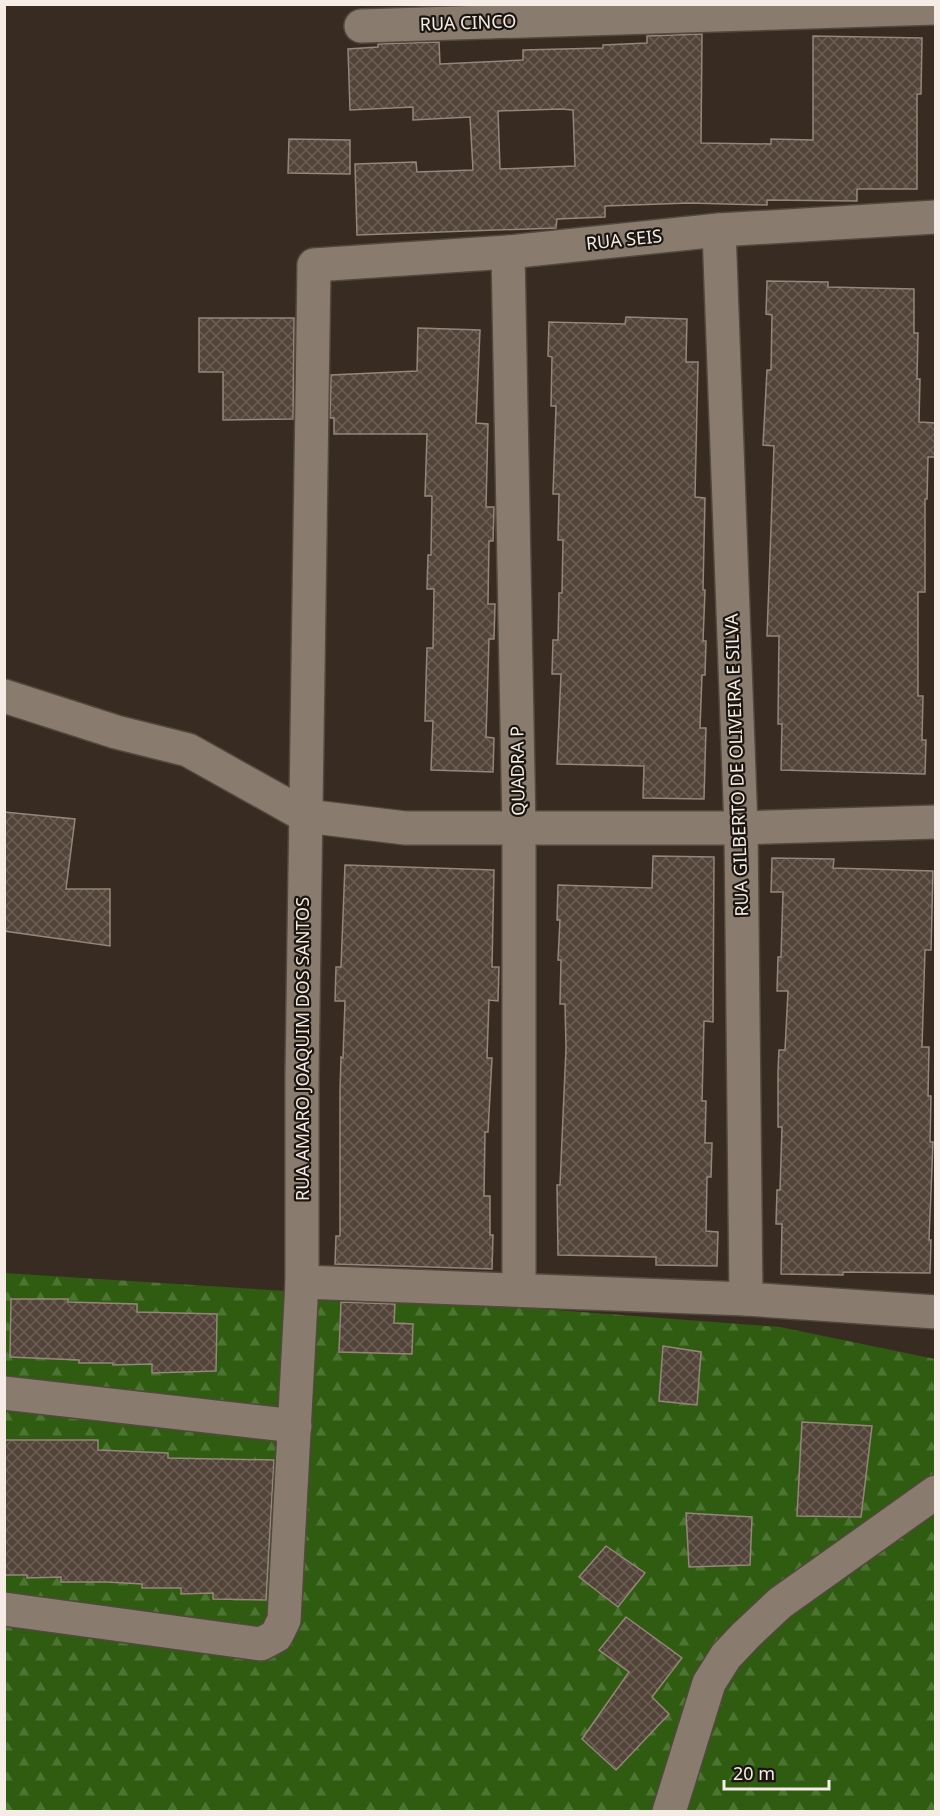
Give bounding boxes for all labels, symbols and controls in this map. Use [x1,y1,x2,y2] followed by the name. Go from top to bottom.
[419,8,517,36] street label: RUA CINCO
[585,223,663,255] street label: RUA SEIS
[719,613,753,917] street label: RUA GILBERTO DE OLIVEIRA E SILVA
[504,726,530,816] street label: QUADRA P
[290,897,314,1201] street label: RUA AMARO JOAQUIM DOS SANTOS
[724,1753,829,1791] scale bar
[733,1761,775,1785] text: 20 m

